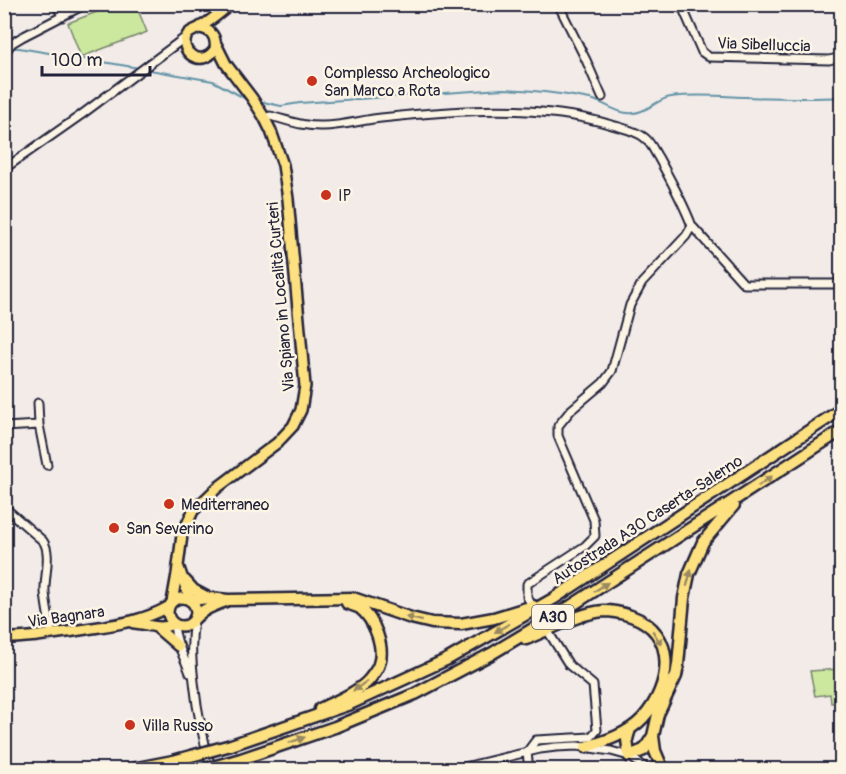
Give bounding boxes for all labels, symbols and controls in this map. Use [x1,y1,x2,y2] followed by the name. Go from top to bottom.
[717,33,811,57] street label: Via Sibelluccia
[42,39,150,77] scale bar
[51,49,103,72] text: 100 m
[324,63,490,101] place label: Complesso Archeologico San Marco a Rota
[305,74,319,88] marker: Complesso Archeologico San Marco a Rota
[338,186,352,206] place label: IP
[319,188,333,202] marker: IP
[263,201,299,393] street label: Via Spiano in Località Curteri
[549,451,747,589] street label: Autostrada A30 Caserta-Salerno
[757,475,773,486] one-way arrow
[181,495,270,515] place label: Mediterraneo
[162,497,176,511] marker: Mediterraneo
[126,519,214,539] place label: San Severino
[107,521,121,535] marker: San Severino
[684,569,694,587] one-way arrow
[593,581,610,592] one-way arrow
[26,602,106,632] street label: Via Bagnara
[532,605,574,629] road number: A30
[405,613,424,623] one-way arrow
[494,623,510,634] one-way arrow
[652,630,663,646] one-way arrow
[353,680,369,692] one-way arrow
[142,716,214,736] place label: Villa Russo
[123,718,137,732] marker: Villa Russo
[288,734,306,744] one-way arrow

